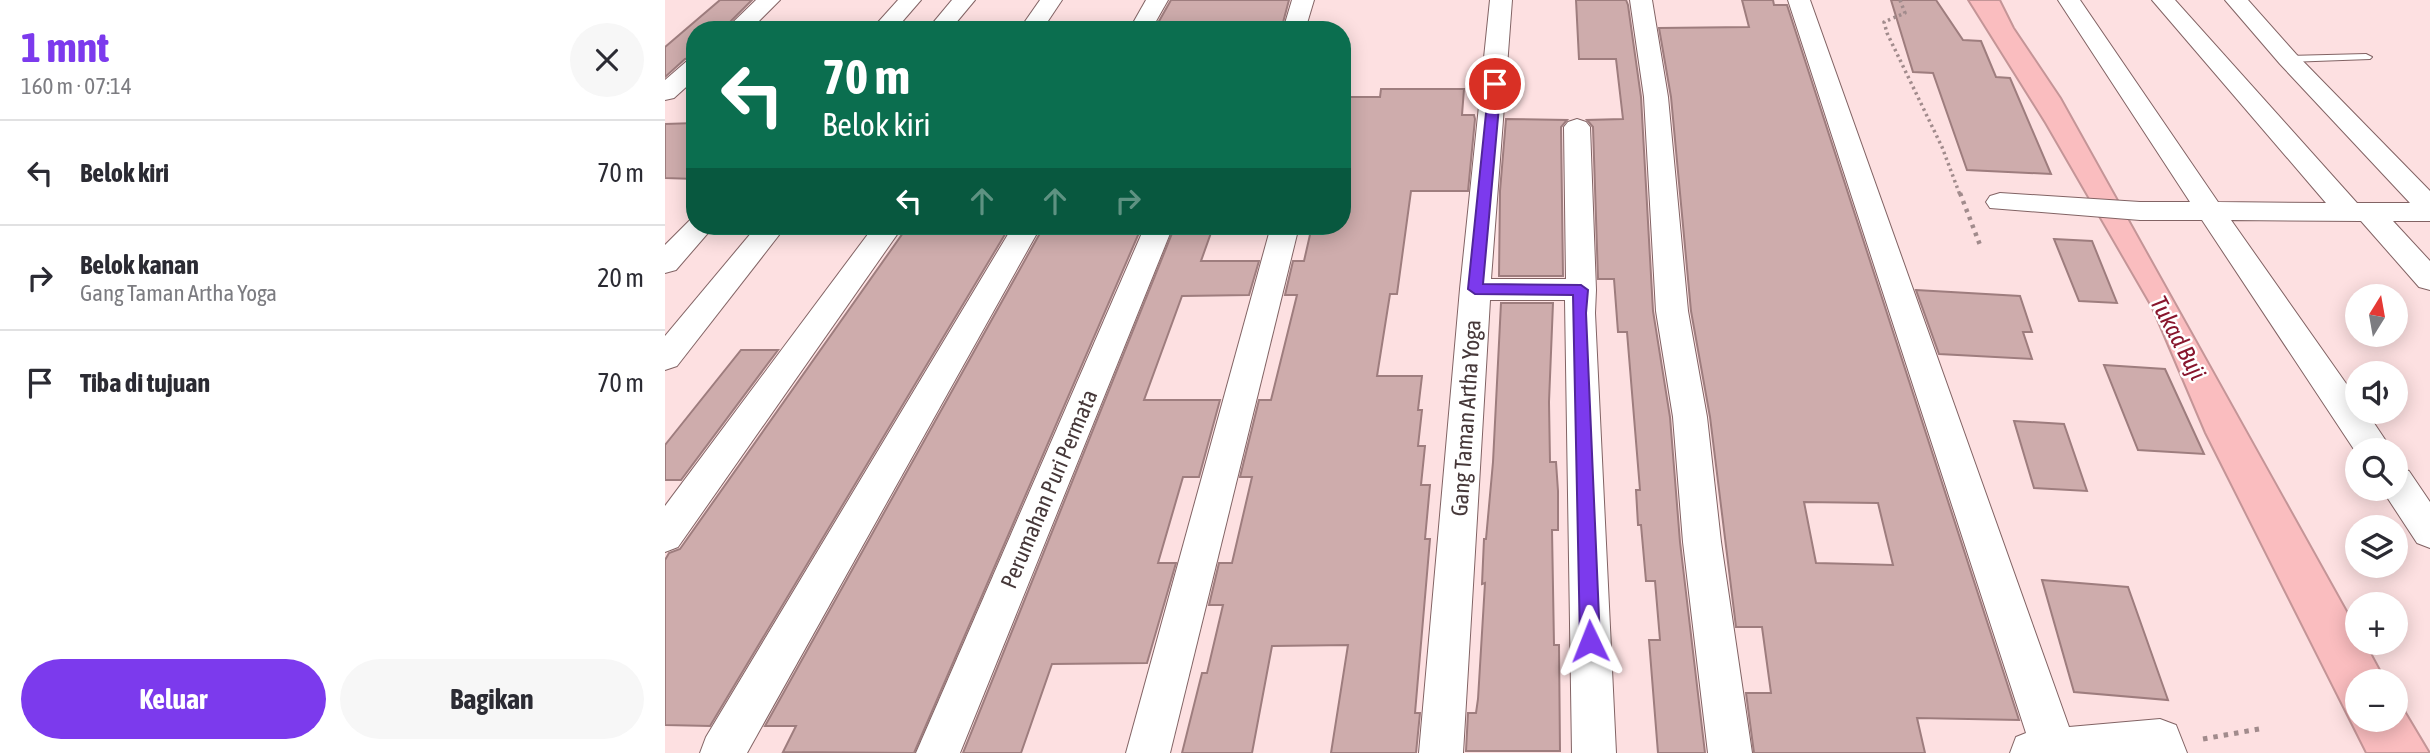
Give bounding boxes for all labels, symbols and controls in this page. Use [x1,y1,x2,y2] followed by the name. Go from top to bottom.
[21,23,109,71] text: 1 mnt
[570,23,644,97] button: close
[822,48,910,104] text: 70 m
[707,49,798,140] icon: left
[1465,54,1525,114] pin
[1476,65,1514,103] icon: arrive
[21,73,132,99] text: 160 m · 07:14
[822,106,931,143] text: Belok kiri
[21,154,59,192] icon: left
[80,158,169,188] text: Belok kiri
[597,158,644,188] text: 70 m
[890,182,928,220] icon: left
[963,182,1001,220] icon: ahead
[1036,182,1074,220] icon: ahead
[1109,182,1147,220] icon: right
[80,250,199,280] text: Belok kanan
[21,259,59,297] icon: right
[597,263,644,293] text: 20 m
[80,280,277,306] text: Gang Taman Artha Yoga
[2345,284,2408,346] north arrow
[2345,284,2408,732] map controls
[2145,291,2212,384] water label: Tukad Buji
[1446,319,1486,517] street label: Gang Taman Artha Yoga
[2345,361,2408,424] button: sound
[21,364,59,402] icon: arrive
[80,368,210,398] text: Tiba di tujuan
[597,368,644,398] text: 70 m
[995,386,1103,592] street label: Perumahan Puri Permata
[2345,438,2408,501] button: search
[2345,515,2408,578] button: layers
[2345,592,2408,655] button: +
[1553,604,1627,678] position arrow
[21,659,326,739] button: Keluar
[340,659,644,739] button: Bagikan
[2345,669,2408,732] button: −

